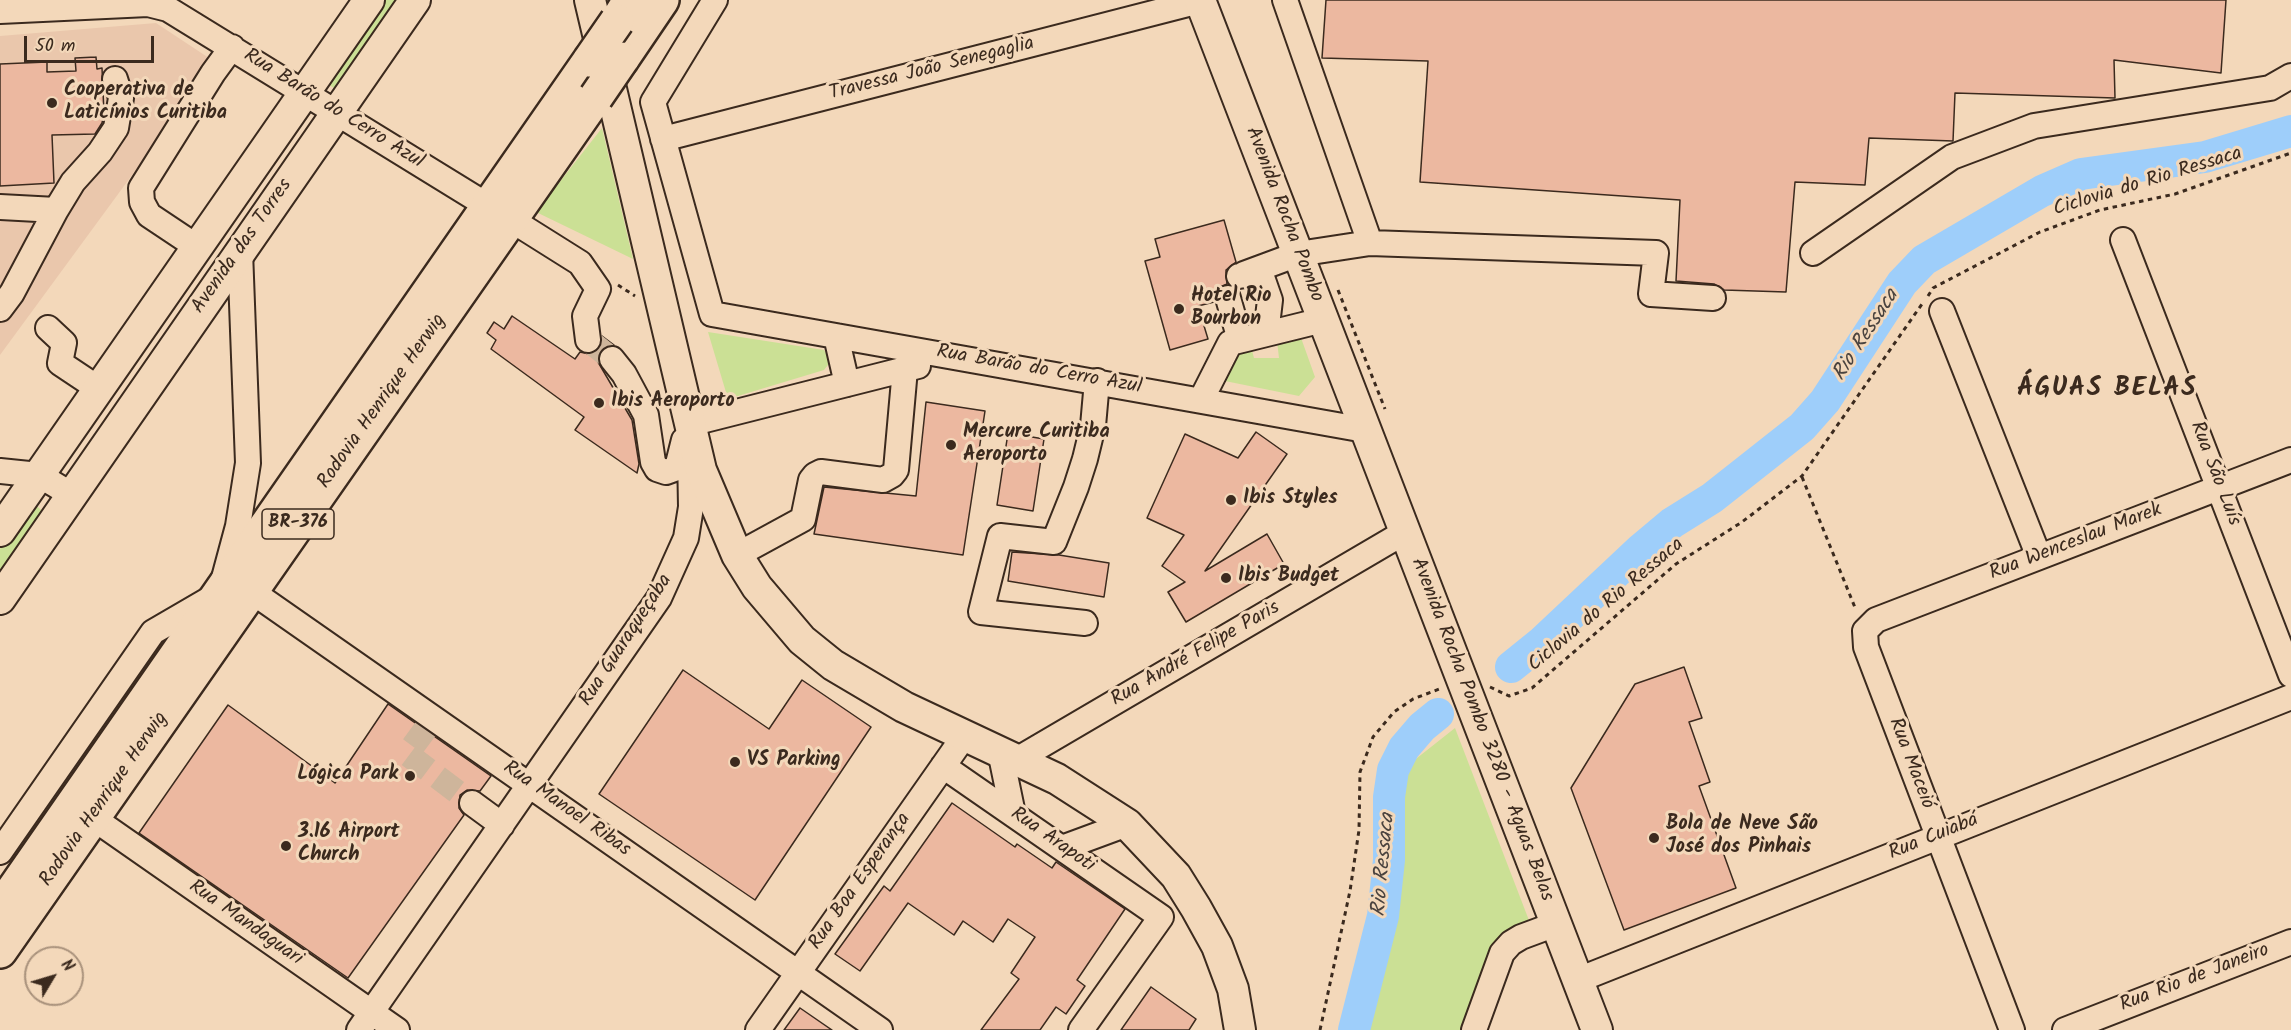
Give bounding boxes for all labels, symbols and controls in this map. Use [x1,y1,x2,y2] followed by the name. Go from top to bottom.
[27,24,158,62] scale bar
[35,32,75,61] text: 50 m
[827,33,1037,107] street label: Travessa João Senegaglia
[239,45,427,175] street label: Rua Barão do Cerro Azul
[64,80,227,127] place label: Cooperativa de Laticínios Curitiba
[45,96,59,110] marker: Cooperativa de Laticínios Curitiba
[1239,124,1327,306] street label: Avenida Rocha Pombo
[2051,143,2245,223] street label: Ciclovia do Rio Ressaca
[188,175,298,319] street label: Avenida das Torres
[1191,286,1271,333] place label: Hotel Rio Bourbon
[1828,286,1906,386] water label: Rio Ressaca
[1172,302,1186,316] marker: Hotel Rio Bourbon
[314,310,452,494] street label: Rodovia Henrique Herwig
[935,341,1143,401] street label: Rua Barão do Cerro Azul
[2017,375,2197,407] district label: ÁGUAS BELAS
[611,391,735,415] place label: Ibis Aeroporto
[592,396,606,410] marker: Ibis Aeroporto
[2183,419,2245,529] street label: Rua São Luís
[963,422,1110,469] place label: Mercure Curitiba Aeroporto
[944,438,958,452] marker: Mercure Curitiba Aeroporto
[1243,488,1338,512] place label: Ibis Styles
[1224,493,1238,507] marker: Ibis Styles
[1987,499,2165,587] street label: Rua Wenceslau Marek
[262,509,334,539] road number: BR-376
[1524,534,1690,678] street label: Ciclovia do Rio Ressaca
[1404,555,1558,905] street label: Avenida Rocha Pombo 3280 - Aguas Belas
[1238,566,1339,590] place label: Ibis Budget
[575,571,679,711] street label: Rua Guaraqueçaba
[1219,571,1233,585] marker: Ibis Budget
[1107,597,1285,713] street label: Rua André Felipe Paris
[36,708,174,892] street label: Rodovia Henrique Herwig
[1882,715,1938,813] street label: Rua Maceió
[747,750,841,774] place label: VS Parking
[728,755,742,769] marker: VS Parking
[498,757,634,863] street label: Rua Manoel Ribas
[297,764,398,788] place label: Lógica Park
[403,769,417,783] marker: Lógica Park
[1005,803,1099,879] street label: Rua Arapoti
[805,809,917,955] street label: Rua Boa Esperança
[1886,809,1982,867] street label: Rua Cuiabá
[1368,812,1402,918] water label: Rio Ressaca
[1666,814,1818,861] place label: Bola de Neve São José dos Pinhais
[298,822,399,869] place label: 3.16 Airport Church
[1647,831,1661,845] marker: Bola de Neve São José dos Pinhais
[279,839,293,853] marker: 3.16 Airport Church
[183,876,307,972] street label: Rua Mandaguari
[2117,939,2273,1019] street label: Rua Rio de Janeiro
[24,946,84,1006] north arrow
[54,954,80,978] text: N

